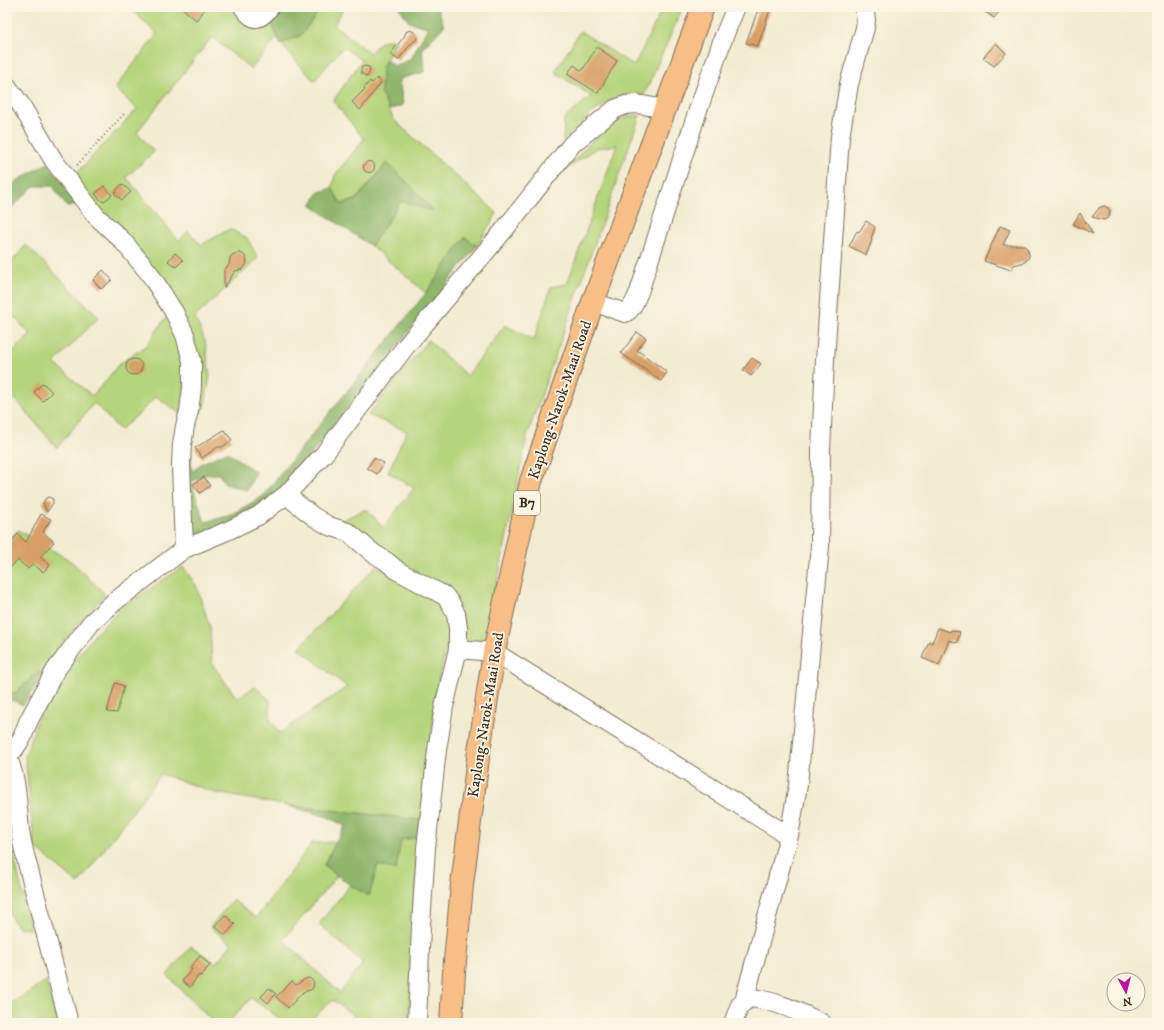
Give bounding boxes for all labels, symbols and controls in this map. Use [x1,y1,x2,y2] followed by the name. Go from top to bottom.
[524,318,596,482] street label: Kaplong-Narok-Maai Road
[514,491,540,515] road number: B7
[464,631,508,799] street label: Kaplong-Narok-Maai Road
[1106,972,1146,1012] north arrow
[1122,993,1132,1008] text: N

